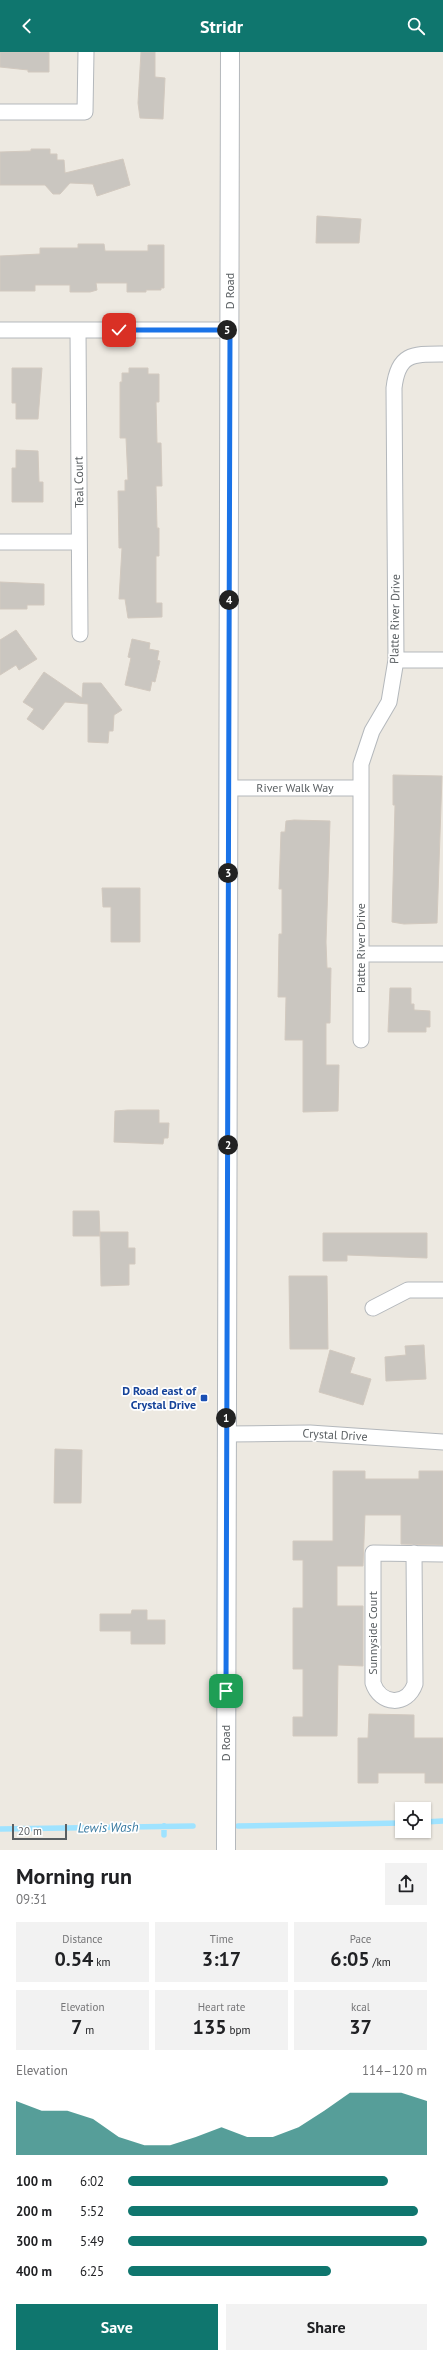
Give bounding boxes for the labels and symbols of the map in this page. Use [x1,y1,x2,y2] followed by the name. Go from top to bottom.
[222,273,237,309] street label: D Road
[102,313,136,347] pin
[217,320,237,340] pin: 5
[71,456,86,508] street label: Teal Court
[386,574,403,664] street label: Platte River Drive
[219,590,239,610] pin: 4
[256,780,334,795] street label: River Walk Way
[218,863,238,883] pin: 3
[353,903,368,993] street label: Platte River Drive
[218,1135,238,1155] pin: 2
[122,1383,197,1412] place label: D Road east of Crystal Drive
[199,1393,209,1403] marker: D Road east of Crystal Drive
[216,1408,236,1428] pin: 1
[302,1425,368,1444] street label: Crystal Drive
[365,1591,380,1675] street label: Sunnyside Court
[209,1674,243,1708] pin
[218,1725,233,1761] street label: D Road
[77,1818,139,1837] water label: Lewis Wash
[12,1822,67,1841] scale bar

